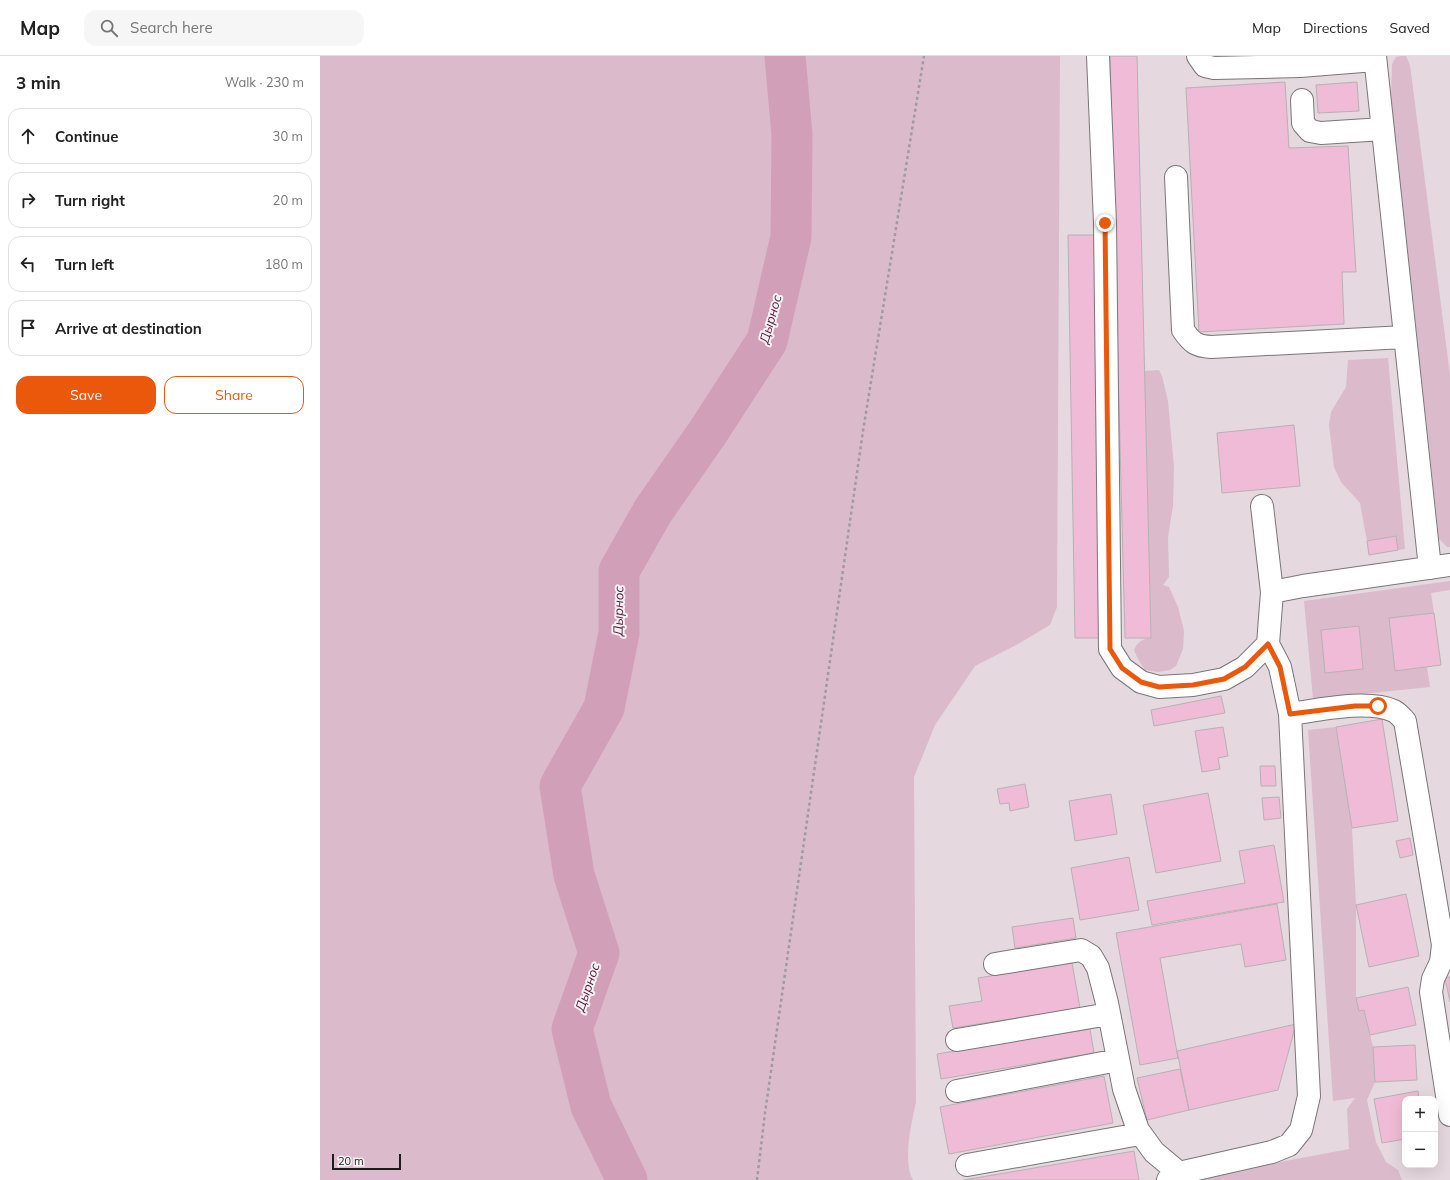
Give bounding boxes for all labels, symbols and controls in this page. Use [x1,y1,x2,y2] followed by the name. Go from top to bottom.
[84,10,364,46] search box
[20,16,60,40] text: Map
[98,17,120,39] icon: search
[130,18,213,37] text: Search here
[1252,19,1281,37] text: Map
[1303,19,1368,37] text: Directions
[1390,19,1430,37] text: Saved
[16,72,61,93] text: 3 min
[225,74,304,90] text: Walk · 230 m
[17,125,39,147] icon: ahead
[55,127,118,146] text: Continue
[273,128,303,144] text: 30 m
[17,189,39,211] icon: right
[55,191,125,210] text: Turn right
[273,192,303,208] text: 20 m
[1096,214,1114,232] route end
[17,253,39,275] icon: left
[55,255,114,274] text: Turn left
[265,256,303,272] text: 180 m
[755,292,785,346] water label: Дырнос
[17,317,39,339] icon: arrive
[55,319,202,338] text: Arrive at destination
[16,376,156,414] button: Save
[164,376,304,414] button: Share
[610,585,626,637] water label: Дырнос
[1369,697,1387,715] route start
[571,960,603,1014] water label: Дырнос
[1402,1096,1438,1168] map controls
[1402,1096,1438,1132] button: +
[1402,1132,1438,1168] button: −
[332,1152,401,1171] scale bar
[338,1154,364,1168] text: 20 m

